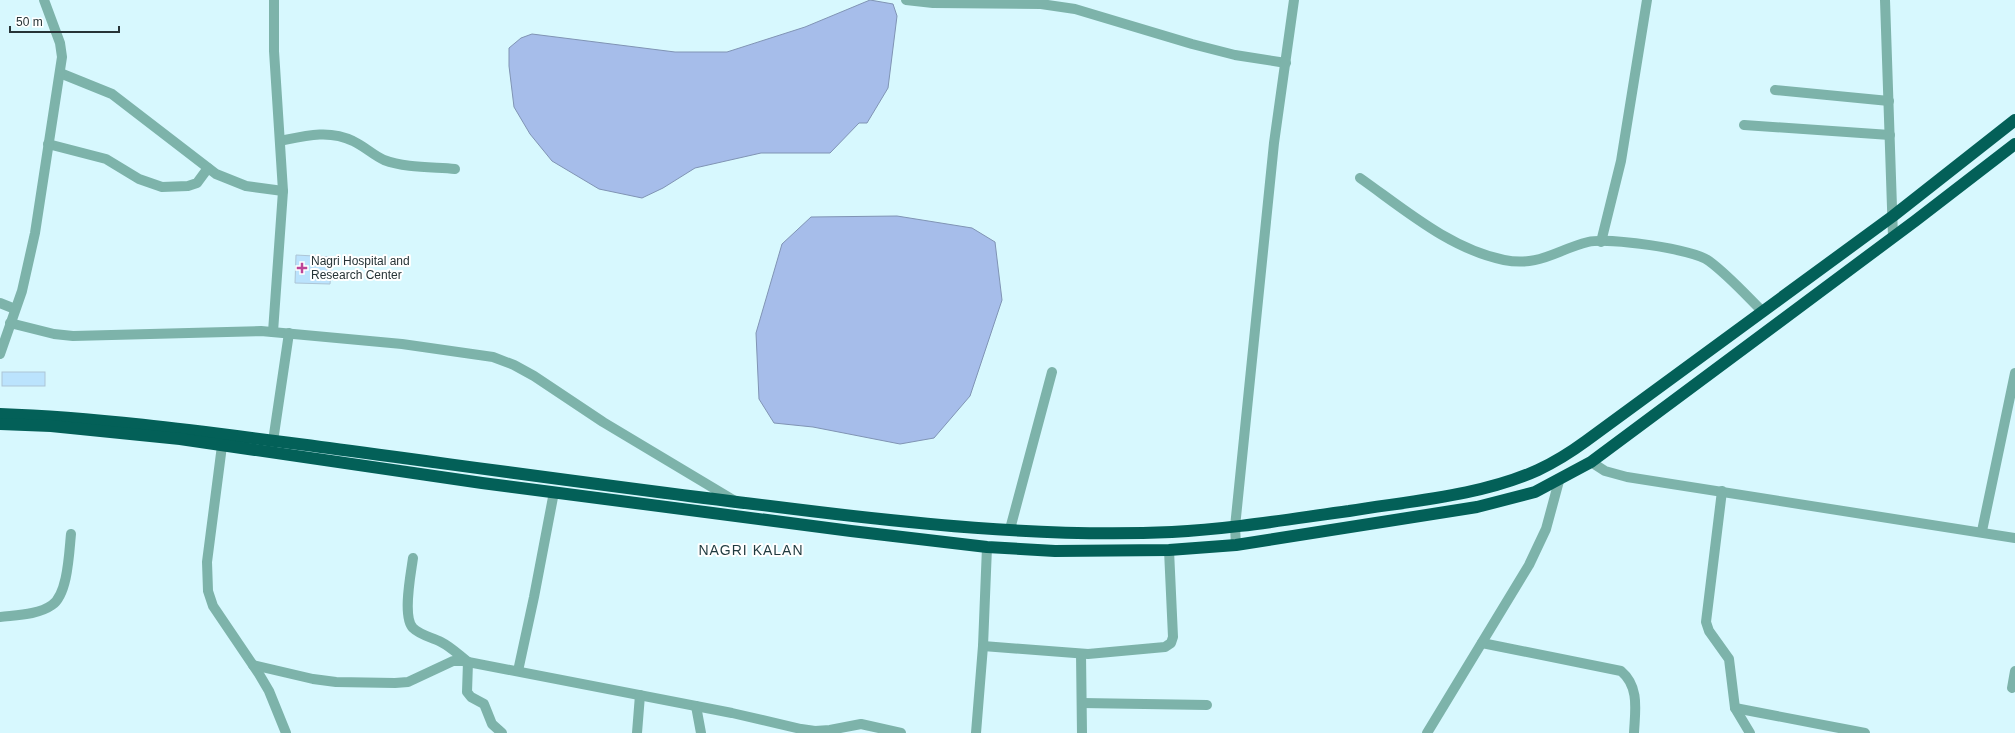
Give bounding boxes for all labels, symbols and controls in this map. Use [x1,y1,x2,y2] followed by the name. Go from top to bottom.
[10,8,119,34] scale bar
[16,15,43,29] text: 50 m
[311,254,410,282] place label: Nagri Hospital and Research Center
[296,262,308,274] marker: Nagri Hospital and Research Center
[698,542,804,558] district label: NAGRI KALAN

